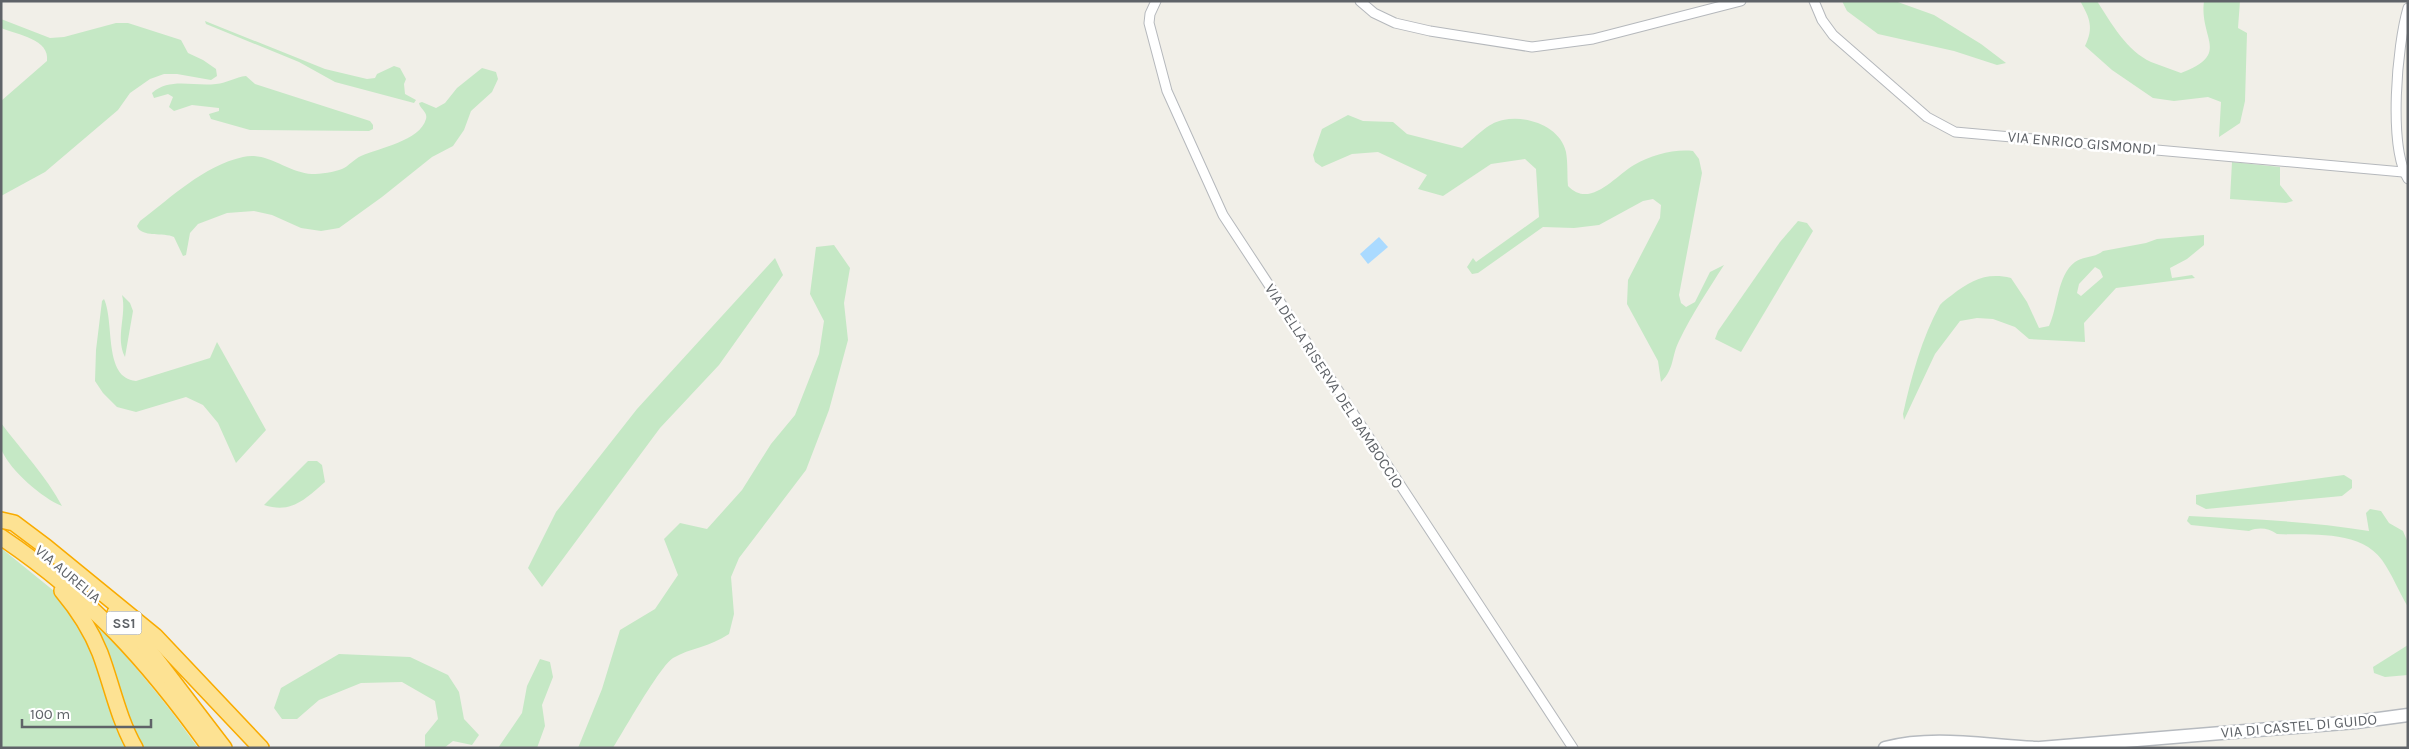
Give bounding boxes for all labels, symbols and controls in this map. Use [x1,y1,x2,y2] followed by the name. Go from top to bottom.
[2007,128,2157,158] street label: VIA ENRICO GISMONDI
[1261,280,1407,492] street label: VIA DELLA RISERVA DEL BAMBOCCIO
[31,541,105,607] street label: VIA AURELIA
[106,612,142,634] road number: SS1
[22,696,151,728] scale bar
[30,705,70,723] text: 100 m
[2220,710,2378,742] street label: VIA DI CASTEL DI GUIDO

